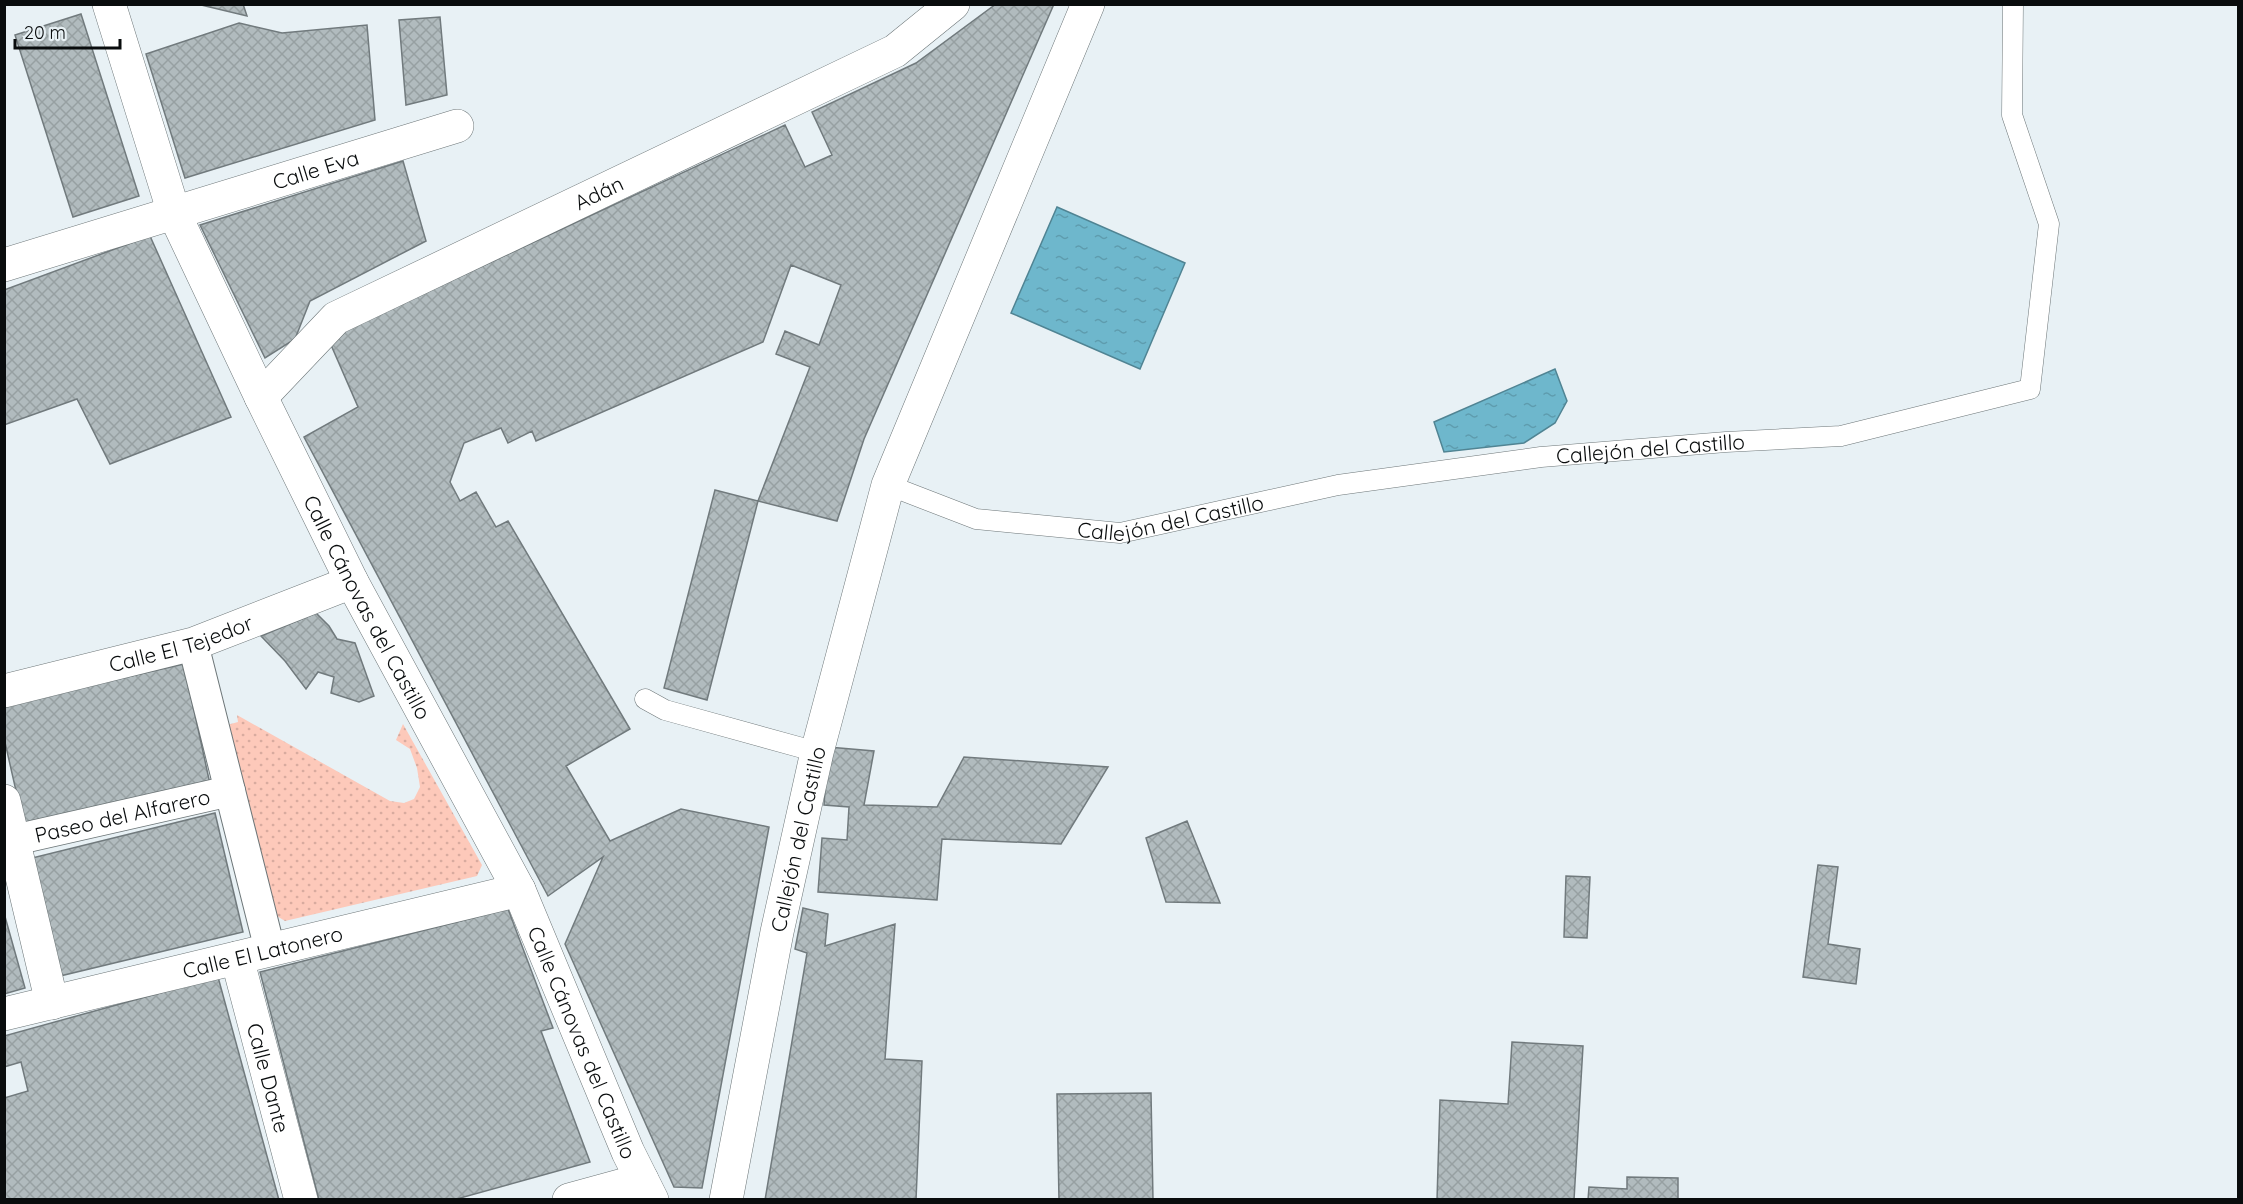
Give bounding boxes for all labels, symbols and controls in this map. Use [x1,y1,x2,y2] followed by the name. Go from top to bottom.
[15,12,120,50] scale bar
[24,21,66,44] text: 20 m
[269,144,362,195] street label: Calle Eva
[570,170,627,215] street label: Adán
[1555,428,1746,469] street label: Callejón del Castillo
[1076,489,1266,546] street label: Callejón del Castillo
[298,491,437,724] street label: Calle Cánovas del Castillo
[106,609,256,677] street label: Calle El Tejedor
[764,744,831,934] street label: Callejón del Castillo
[32,783,212,848] street label: Paseo del Alfarero
[180,920,345,984] street label: Calle El Latonero
[523,922,642,1163] street label: Calle Cánovas del Castillo
[242,1020,296,1136] street label: Calle Dante

